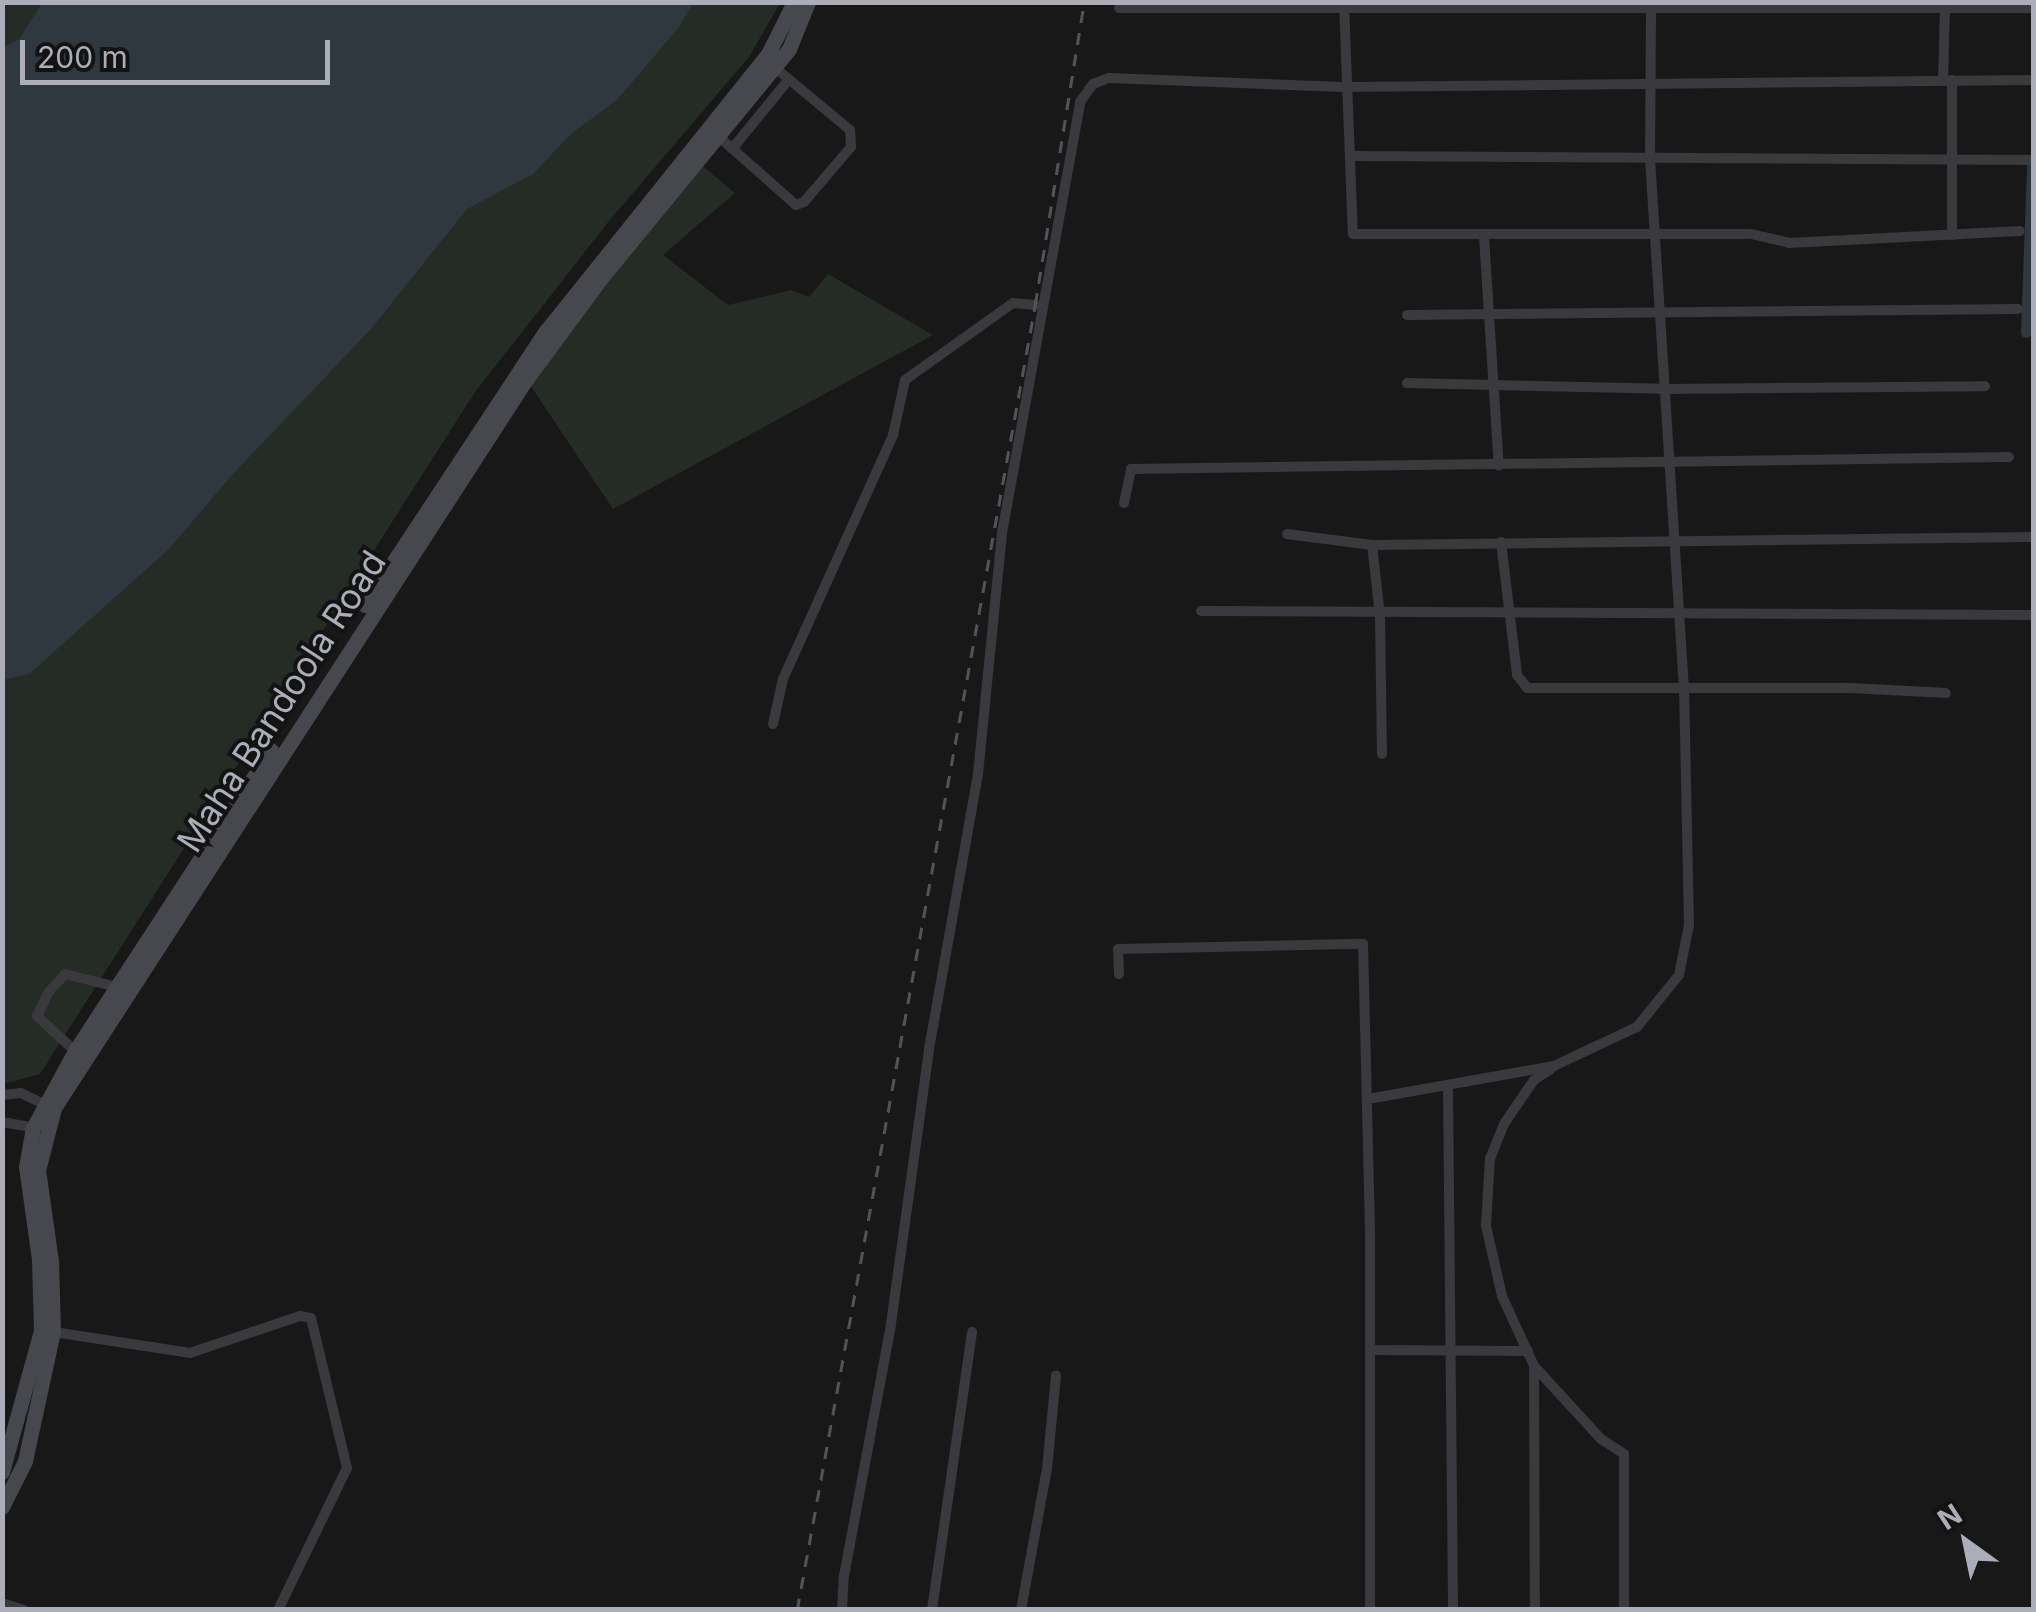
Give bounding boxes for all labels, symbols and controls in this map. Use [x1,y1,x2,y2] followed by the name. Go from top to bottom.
[25,20,335,82] scale bar
[37,39,128,75] text: 200 m
[168,543,394,859] street label: Maha Bandoola Road
[1916,1492,2016,1592] north arrow
[1931,1497,1968,1537] text: N

